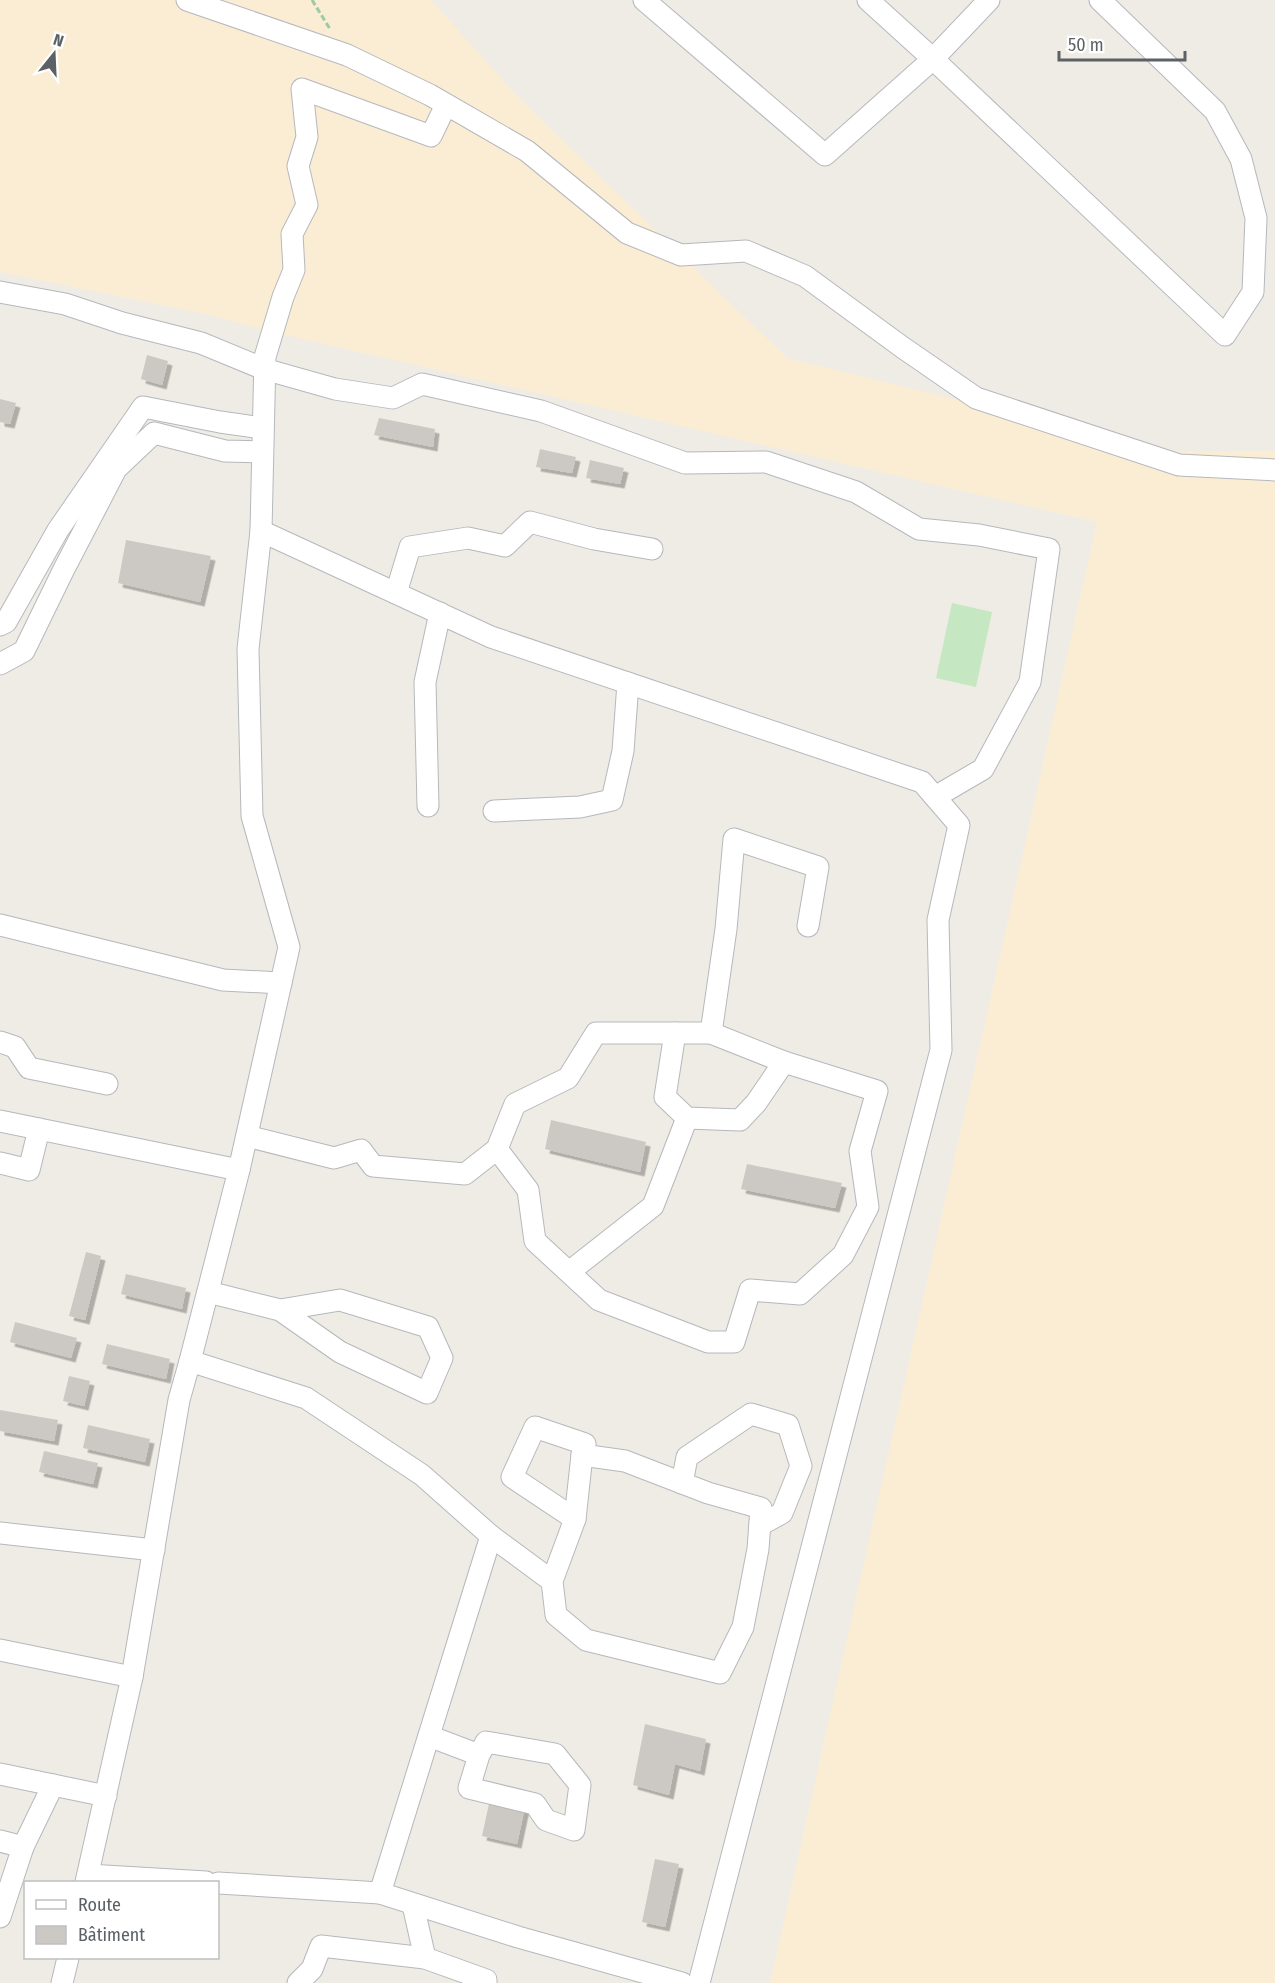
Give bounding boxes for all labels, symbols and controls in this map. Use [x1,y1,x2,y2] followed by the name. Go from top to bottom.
[24,24,84,84] north arrow
[1059,24,1185,62] scale bar
[51,30,66,51] text: N
[1068,34,1104,56] text: 50 m
[24,1881,219,1959] legend
[78,1894,121,1916] text: Route
[78,1924,145,1946] text: Bâtiment

